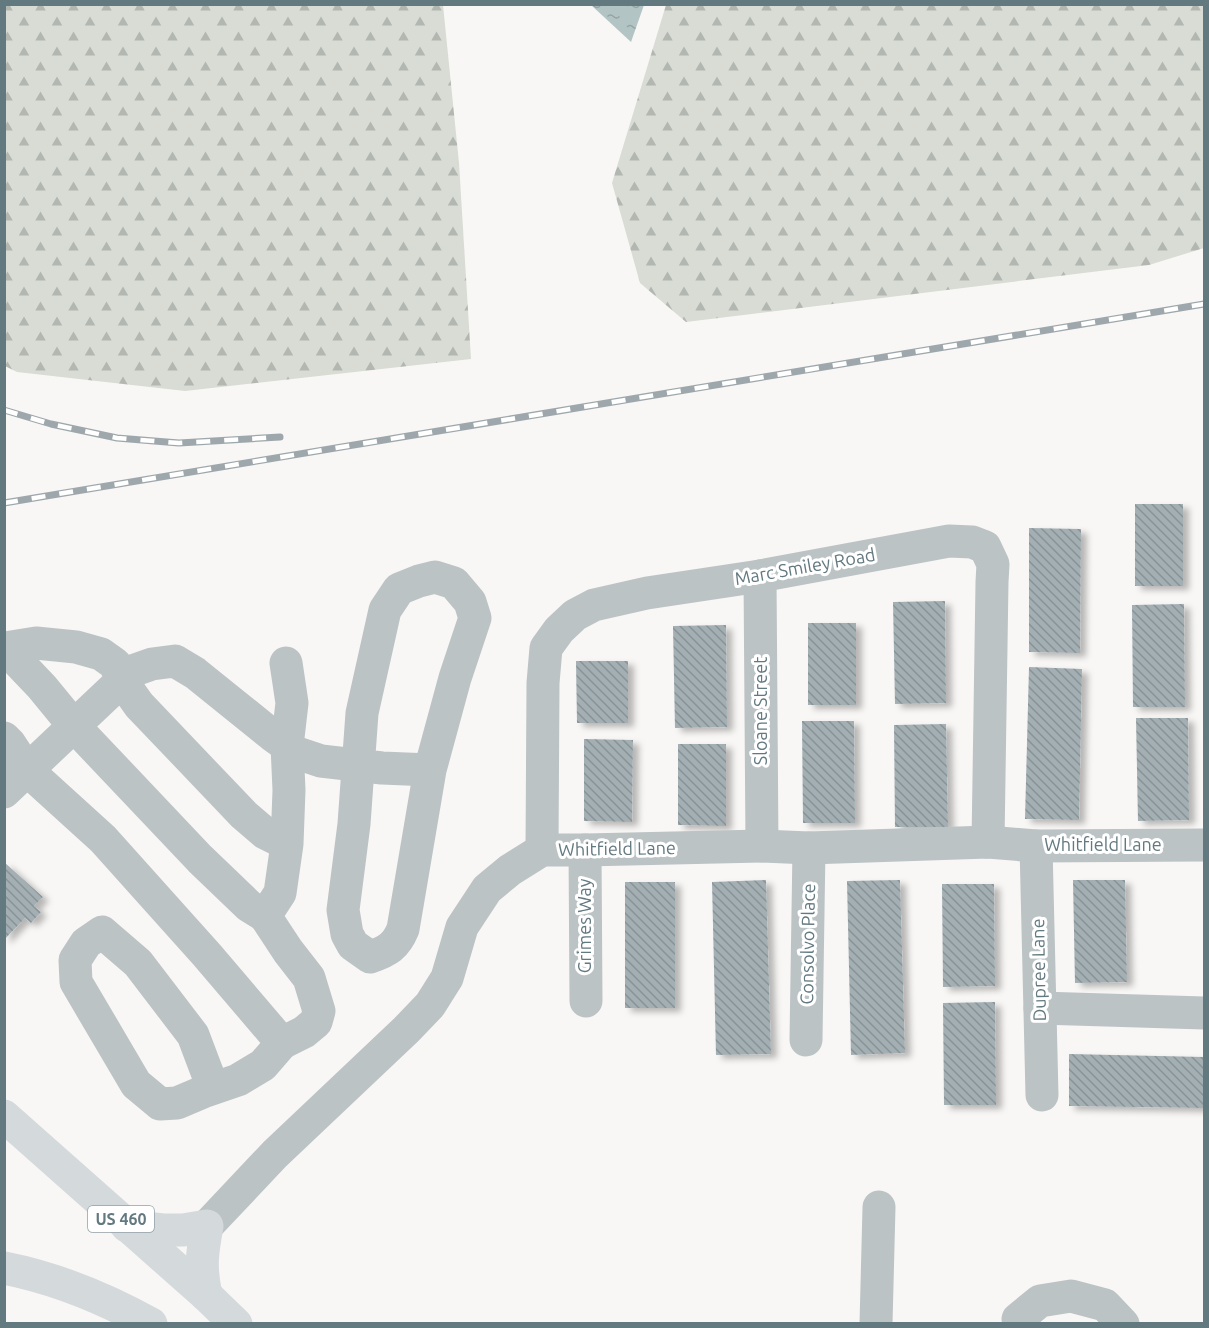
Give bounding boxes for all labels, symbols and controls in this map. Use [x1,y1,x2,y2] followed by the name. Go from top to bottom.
[733,544,877,588] street label: Marc Smiley Road
[750,657,770,765] street label: Sloane Street
[1044,834,1162,854] street label: Whitfield Lane
[558,837,676,859] street label: Whitfield Lane
[574,878,594,973] street label: Grimes Way
[796,883,818,1005] street label: Consolvo Place
[1027,918,1049,1022] street label: Dupree Lane
[88,1206,154,1232] road number: US 460

